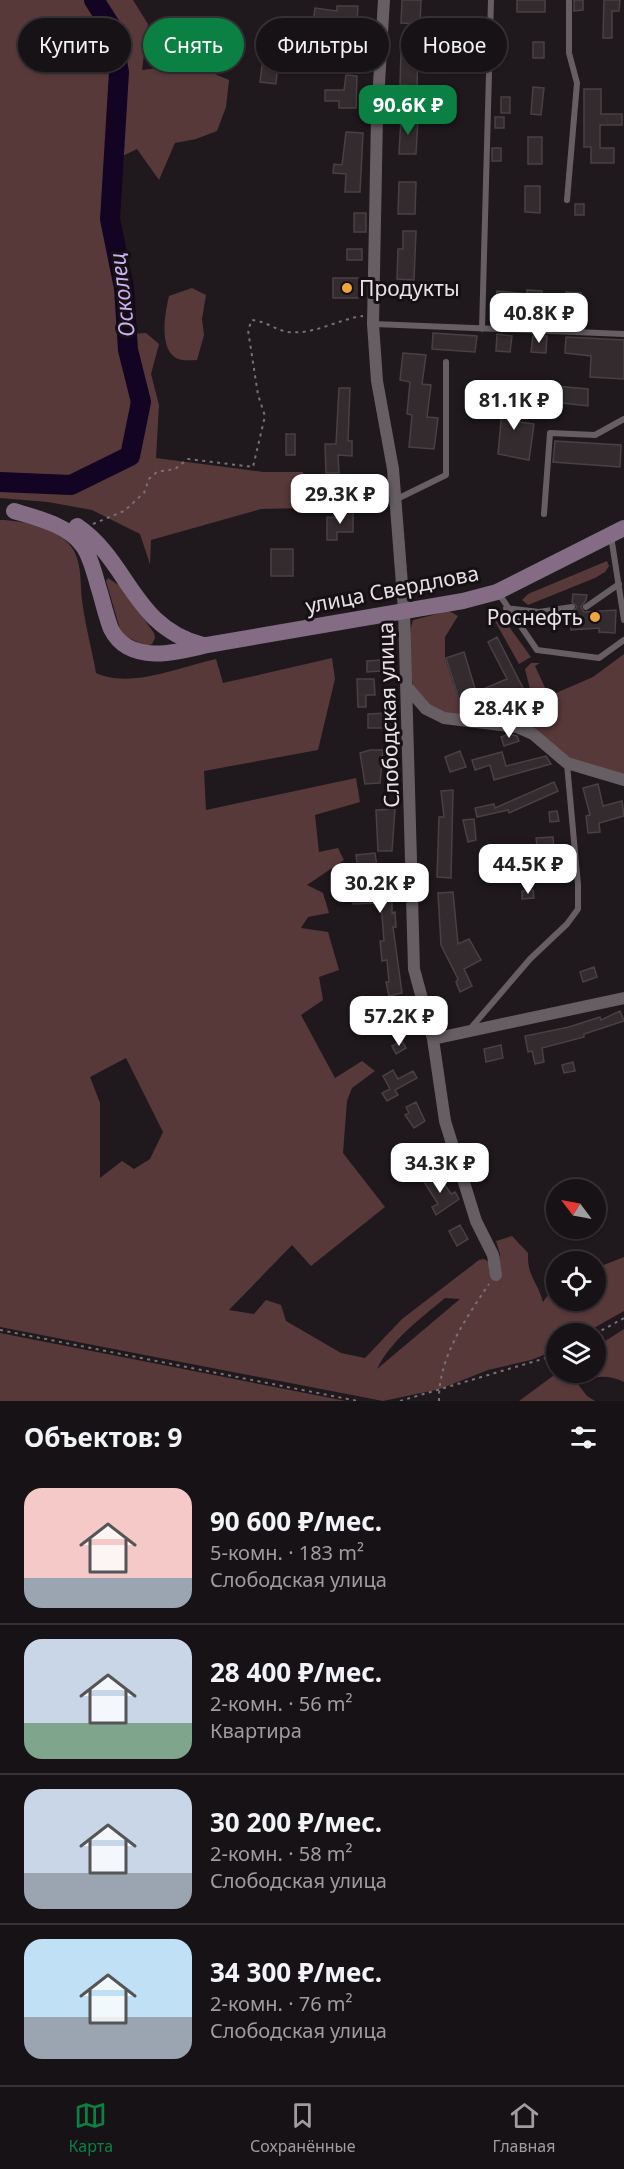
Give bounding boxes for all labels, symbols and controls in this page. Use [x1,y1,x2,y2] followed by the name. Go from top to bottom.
[18,18,131,72] chip: Купить
[143,18,244,72] chip: Снять
[256,18,389,72] chip: Фильтры
[401,18,507,72] chip: Новое
[353,85,463,136] pin: 90.6K ₽
[373,91,443,118] text: 90.6K ₽
[101,251,141,339] water label: Осколец
[359,274,460,302] place label: Продукты
[340,281,354,295] marker: Продукты
[484,293,594,344] pin: 40.8K ₽
[504,299,574,326] text: 40.8K ₽
[459,380,569,431] pin: 81.1K ₽
[479,386,549,413] text: 81.1K ₽
[285,474,395,525] pin: 29.3K ₽
[305,480,375,507] text: 29.3K ₽
[303,558,481,620] street label: улица Свердлова
[487,603,583,631] place label: Роснефть
[588,610,602,624] marker: Роснефть
[371,622,405,808] street label: Слободская улица
[454,688,564,739] pin: 28.4K ₽
[474,694,544,721] text: 28.4K ₽
[473,844,583,895] pin: 44.5K ₽
[493,850,563,877] text: 44.5K ₽
[325,863,435,914] pin: 30.2K ₽
[345,869,415,896] text: 30.2K ₽
[344,996,454,1047] pin: 57.2K ₽
[364,1002,434,1029] text: 57.2K ₽
[385,1143,495,1194] pin: 34.3K ₽
[405,1149,475,1176] text: 34.3K ₽
[546,1179,606,1239] north arrow
[546,1179,606,1383] map controls
[546,1251,606,1311] button: locate
[546,1323,606,1383] button: layers
[24,1419,182,1455] text: Объектов: 9
[567,1421,600,1454] icon: filters
[210,1503,382,1539] text: 90 600 ₽/мес.
[72,1512,144,1584] icon: home
[210,1539,364,1566] text: 5-комн. · 183 m²
[210,1566,387,1593] text: Слободская улица
[210,1654,382,1690] text: 28 400 ₽/мес.
[72,1663,144,1735] icon: home
[210,1690,353,1717] text: 2-комн. · 56 m²
[210,1717,302,1744] text: Квартира
[210,1804,382,1840] text: 30 200 ₽/мес.
[72,1813,144,1885] icon: home
[210,1840,353,1867] text: 2-комн. · 58 m²
[210,1867,387,1894] text: Слободская улица
[210,1954,382,1990] text: 34 300 ₽/мес.
[72,1963,144,2035] icon: home
[210,1990,353,2017] text: 2-комн. · 76 m²
[210,2017,387,2044] text: Слободская улица
[68,2099,113,2157] tab: Карта
[250,2099,356,2157] tab: Сохранённые
[493,2099,555,2157] tab: Главная

